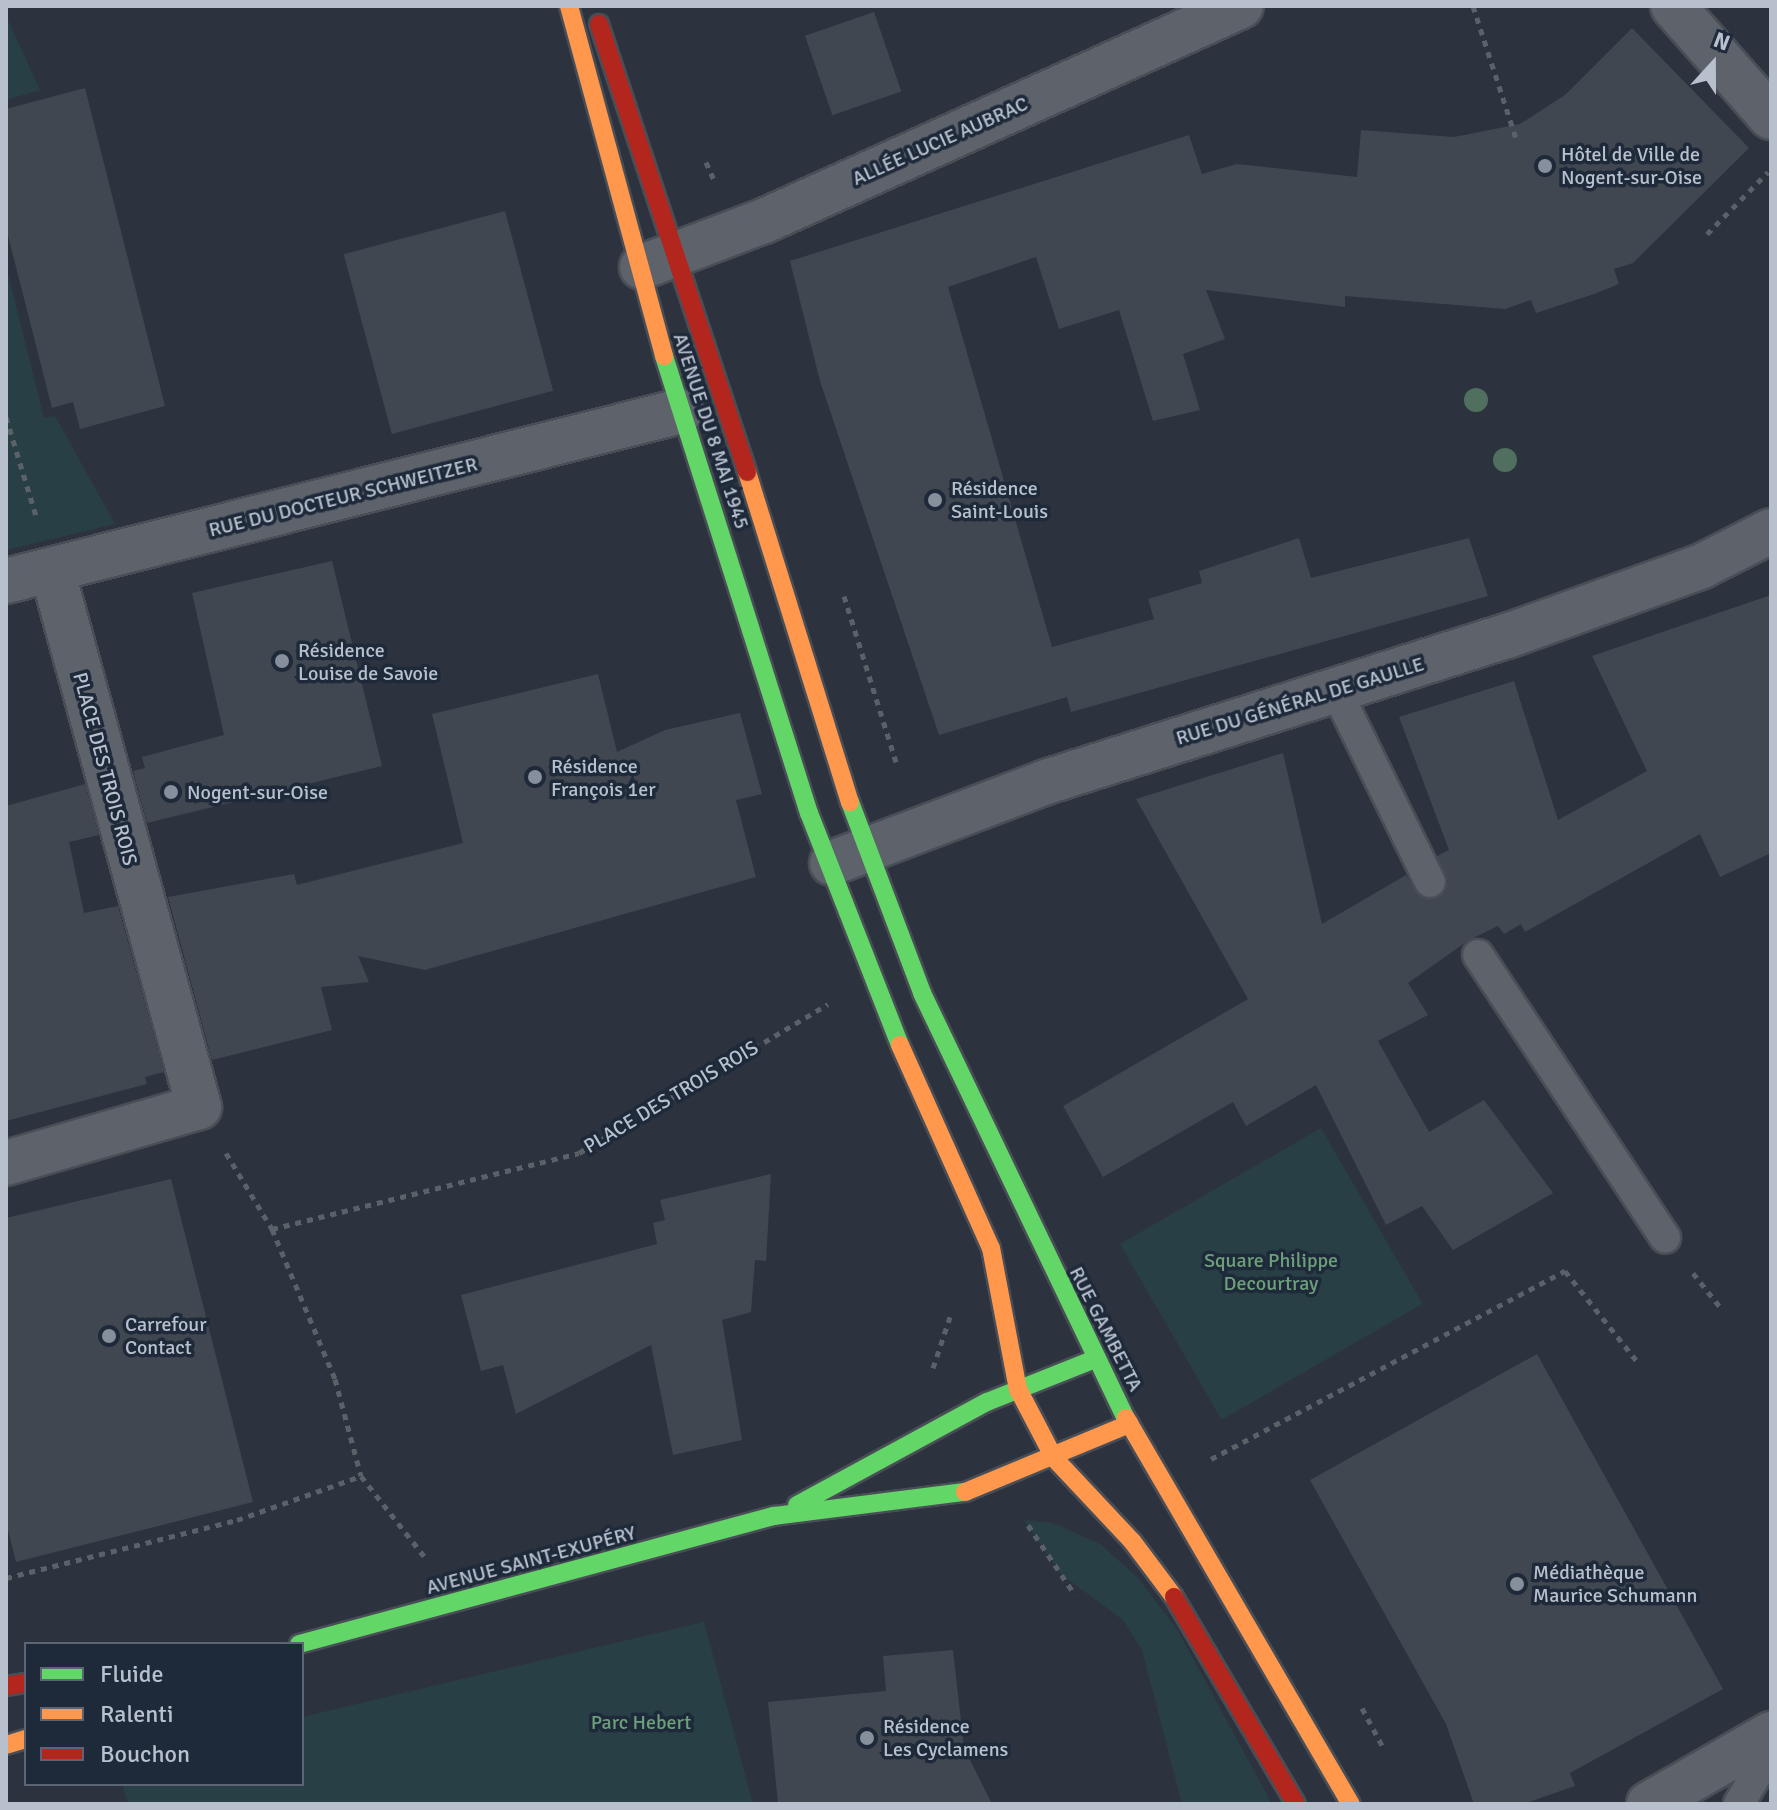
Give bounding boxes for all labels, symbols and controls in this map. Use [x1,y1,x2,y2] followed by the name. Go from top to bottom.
[1673,24,1753,104] north arrow
[1710,26,1734,56] text: N
[848,91,1032,191] street label: ALLÉE LUCIE AUBRAC
[1561,142,1702,189] place label: Hôtel de Ville de Nogent-sur-Oise
[1536,157,1554,175] marker: Hôtel de Ville de Nogent-sur-Oise
[668,330,754,532] street label: AVENUE DU 8 MAI 1945
[206,452,480,542] street label: RUE DU DOCTEUR SCHWEITZER
[951,476,1048,523] place label: Résidence Saint-Louis
[926,491,944,509] marker: Résidence Saint-Louis
[298,638,438,685] place label: Résidence Louise de Savoie
[273,652,291,670] marker: Résidence Louise de Savoie
[1173,652,1427,750] street label: RUE DU GÉNÉRAL DE GAULLE
[68,670,142,868] street label: PLACE DES TROIS ROIS
[551,754,656,801] place label: Résidence François 1er
[526,768,544,786] marker: Résidence François 1er
[187,780,328,804] place label: Nogent-sur-Oise
[162,783,180,801] marker: Nogent-sur-Oise
[579,1035,763,1159] street label: PLACE DES TROIS ROIS
[1204,1249,1338,1296] park label: Square Philippe Decourtray
[1064,1263,1148,1395] street label: RUE GAMBETTA
[125,1312,207,1359] place label: Carrefour Contact
[100,1327,118,1345] marker: Carrefour Contact
[424,1520,638,1600] street label: AVENUE SAINT-EXUPÉRY
[1533,1560,1697,1607] place label: Médiathèque Maurice Schumann
[1508,1575,1526,1593] marker: Médiathèque Maurice Schumann
[24,1642,304,1786] legend
[100,1659,164,1689] text: Fluide
[100,1699,173,1729] text: Ralenti
[591,1710,691,1734] park label: Parc Hebert
[883,1714,1008,1761] place label: Résidence Les Cyclamens
[858,1729,876,1747] marker: Résidence Les Cyclamens
[100,1739,190,1769] text: Bouchon

